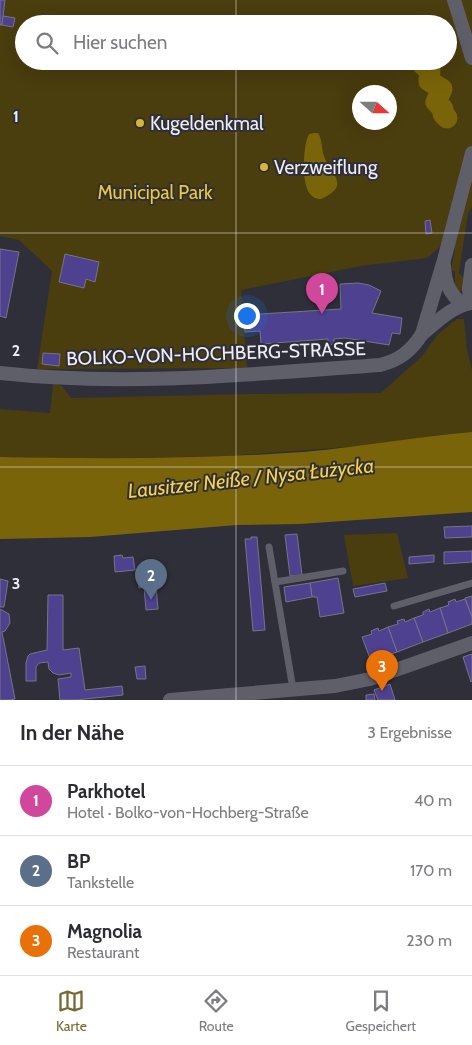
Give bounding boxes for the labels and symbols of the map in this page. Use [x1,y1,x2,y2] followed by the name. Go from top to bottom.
[352,85,397,130] north arrow
[13,107,19,126] text: 1
[150,112,264,135] place label: Kugeldenkmal
[134,117,146,129] marker: Kugeldenkmal
[274,156,378,179] place label: Verzweiflung
[258,161,270,173] marker: Verzweiflung
[97,181,213,204] park label: Municipal Park
[306,273,338,314] pin: 1
[234,303,260,329] your location
[66,337,366,370] street label: BOLKO-VON-HOCHBERG-STRASSE
[12,341,20,360] text: 2
[127,453,375,503] water label: Lausitzer Neiße / Nysa Łużycka
[135,559,167,600] pin: 2
[12,574,20,593] text: 3
[366,650,398,691] pin: 3

